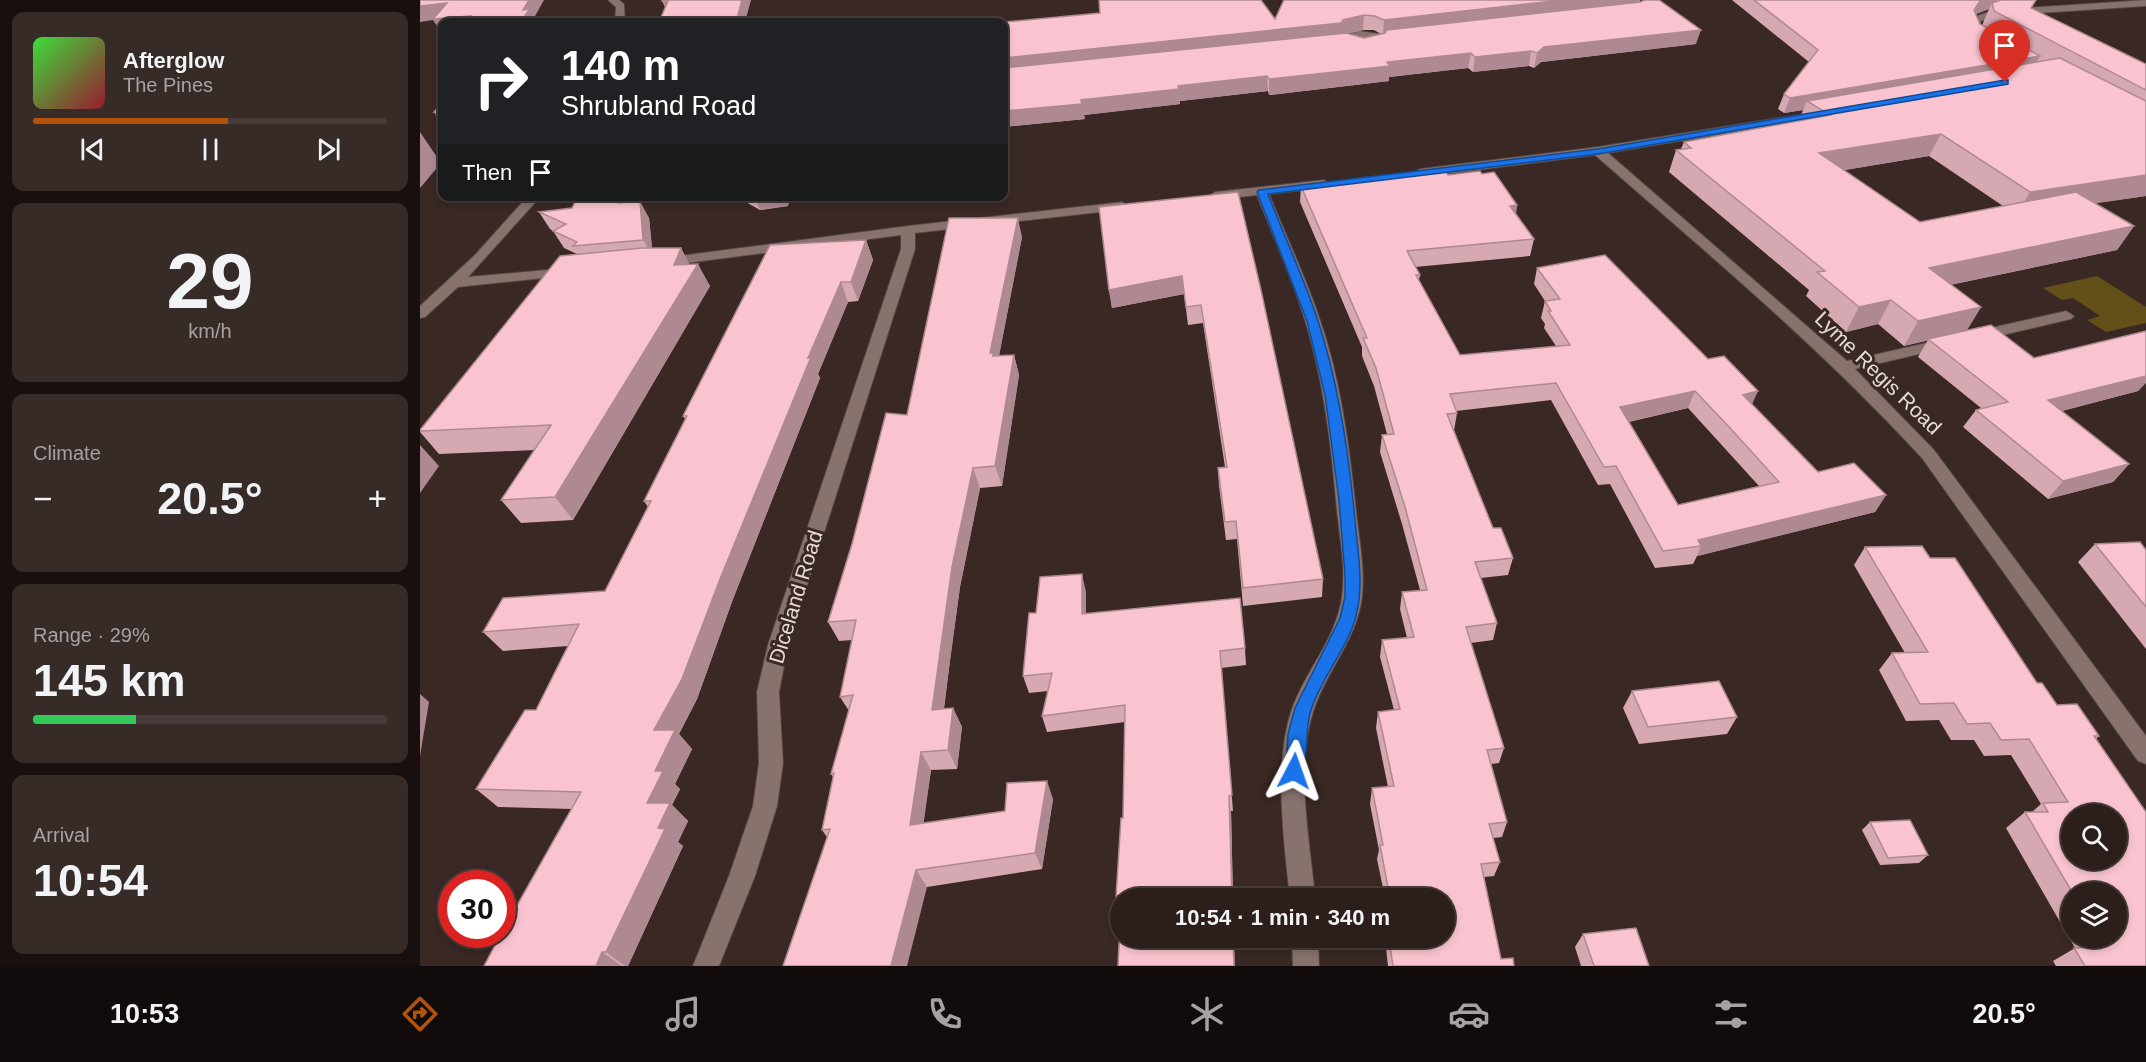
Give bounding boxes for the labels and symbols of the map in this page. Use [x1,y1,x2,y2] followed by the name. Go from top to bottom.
[1979,20,2030,82] pin
[1811,307,1946,439] street label: Lyme Regis Road
[764,528,827,666] street label: Diceland Road
[1262,739,1326,803] position arrow
[438,870,516,948] speed limit sign: 30

